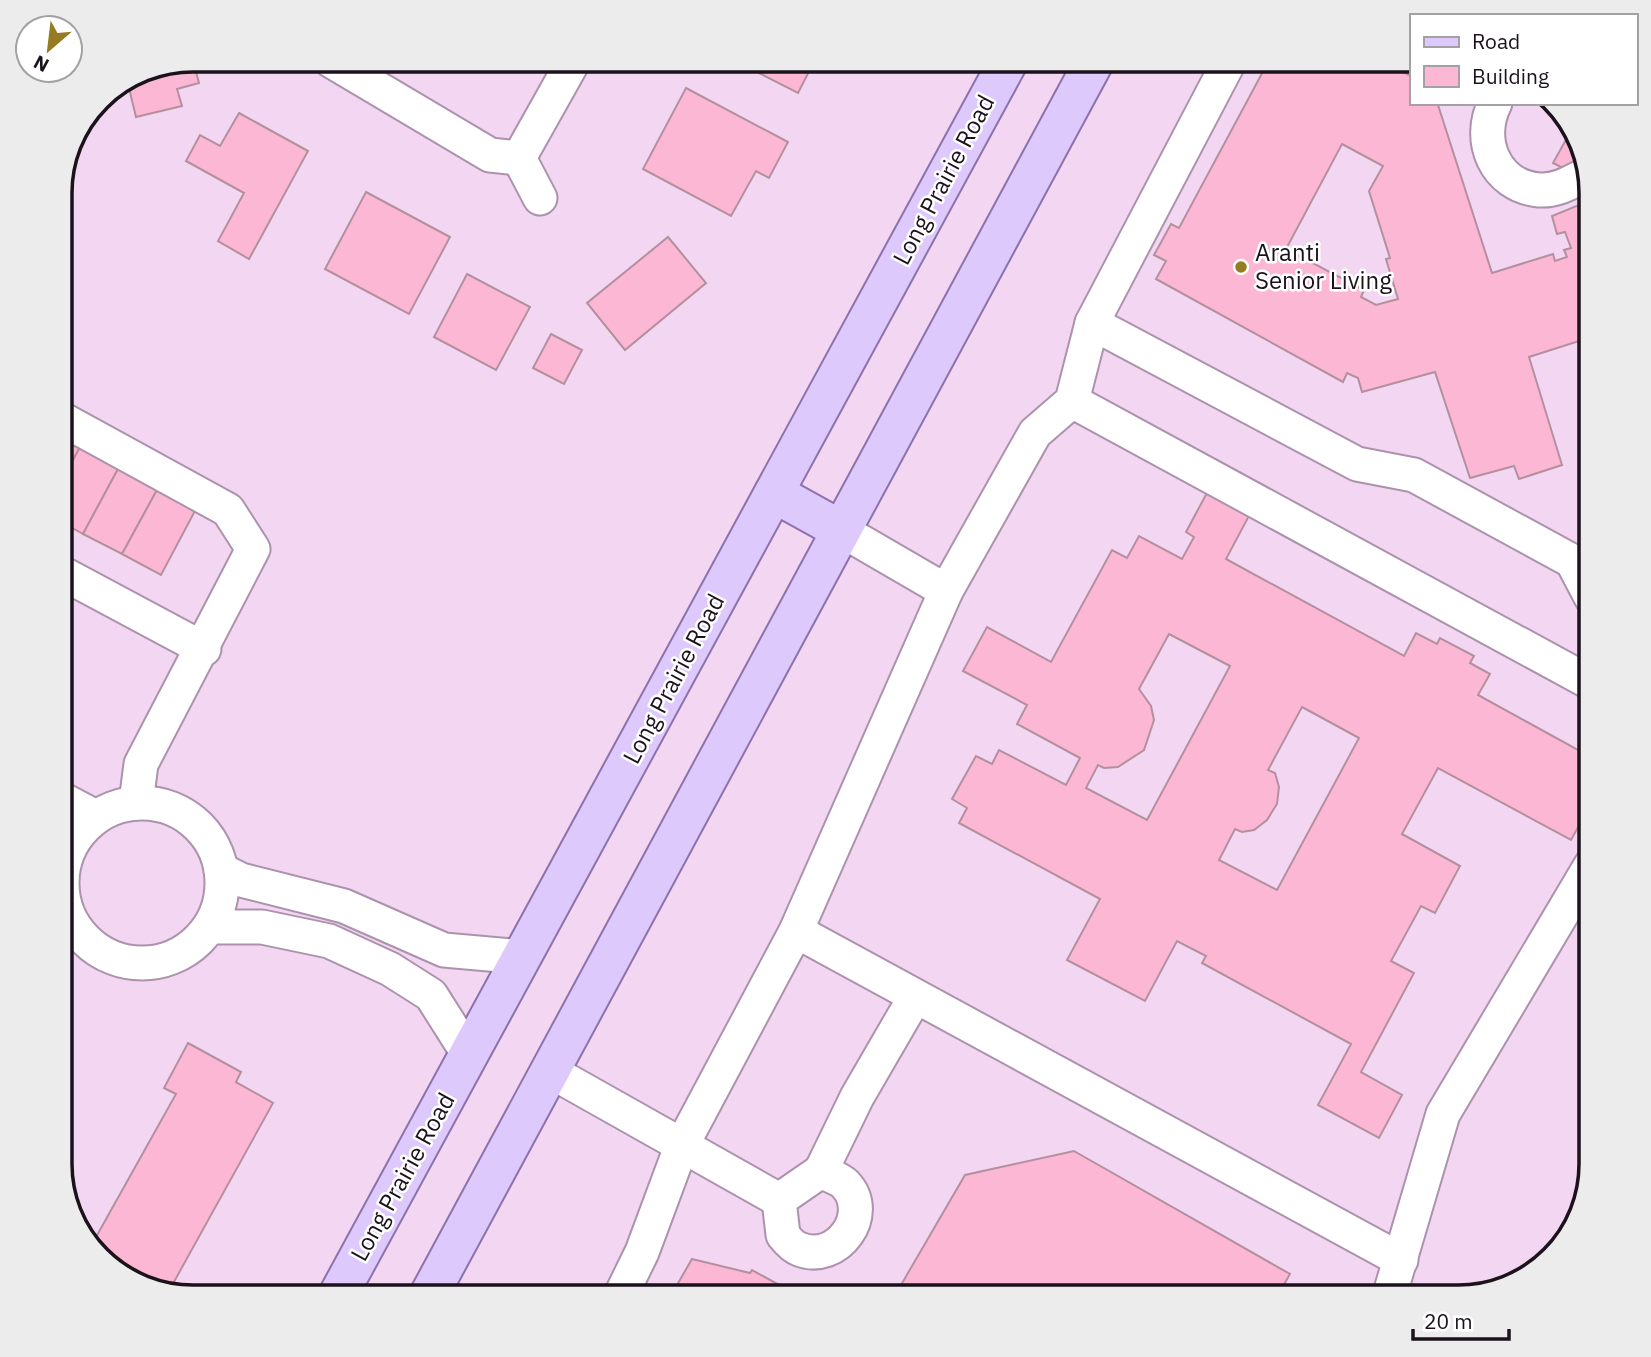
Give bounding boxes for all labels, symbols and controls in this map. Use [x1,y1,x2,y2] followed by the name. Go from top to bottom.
[14,14,84,84] north arrow
[1410,14,1637,105] legend
[1472,27,1520,55] text: Road
[29,50,53,78] text: N
[1472,62,1549,90] text: Building
[885,89,1001,270] street label: Long Prairie Road
[1255,236,1392,296] place label: Aranti Senior Living
[1233,259,1249,275] marker: Aranti Senior Living
[615,588,731,769] street label: Long Prairie Road
[343,1087,462,1266] street label: Long Prairie Road
[1413,1298,1509,1342] scale bar
[1424,1307,1473,1335] text: 20 m

